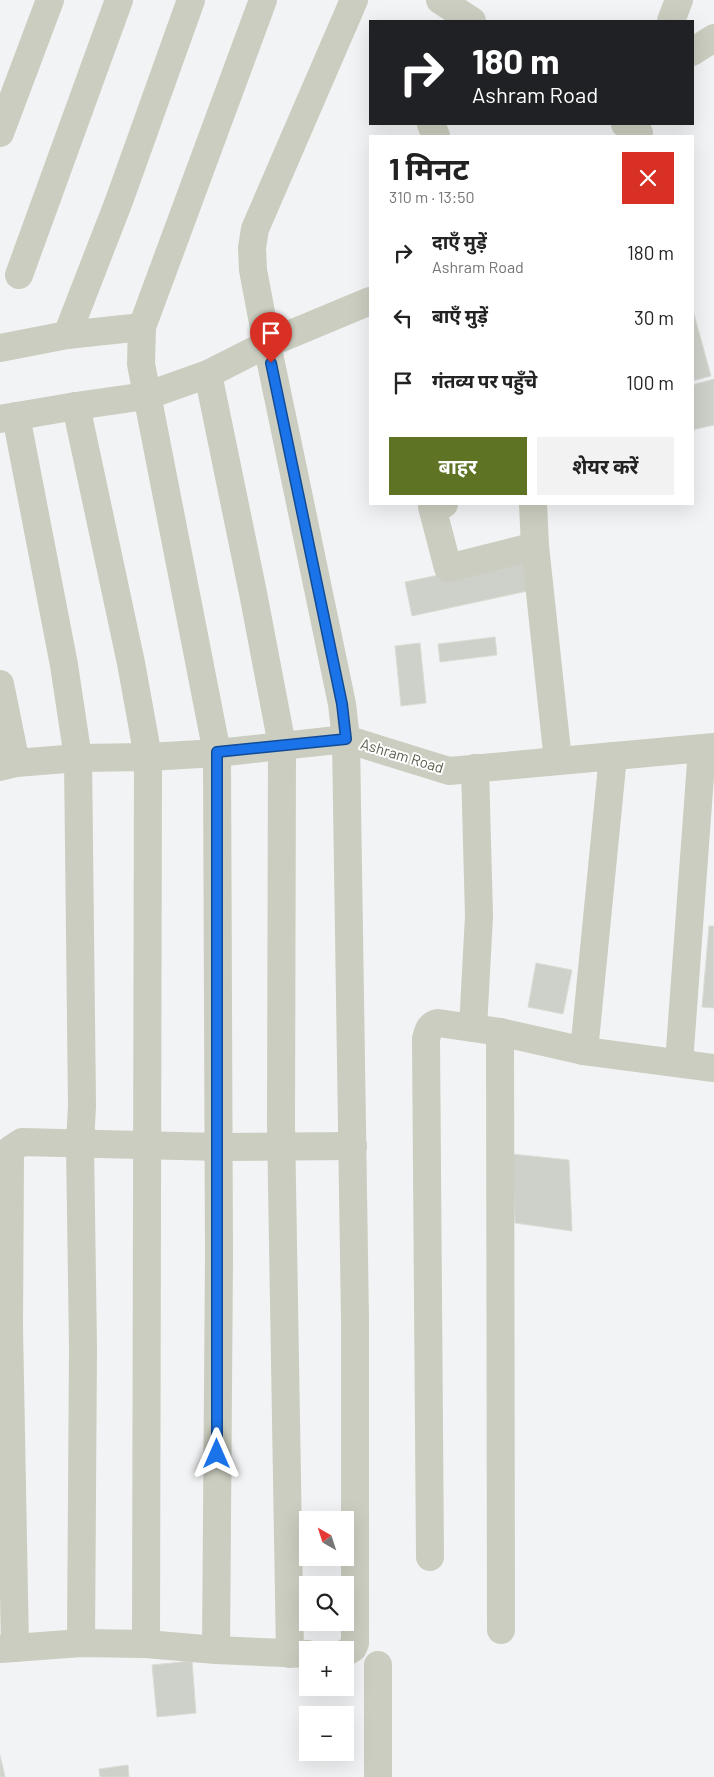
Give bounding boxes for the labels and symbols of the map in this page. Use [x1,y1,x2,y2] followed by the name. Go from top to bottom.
[250,312,292,363] pin
[359,734,446,776] street label: Ashram Road
[190,1427,242,1479] position arrow
[299,1511,354,1566] north arrow

